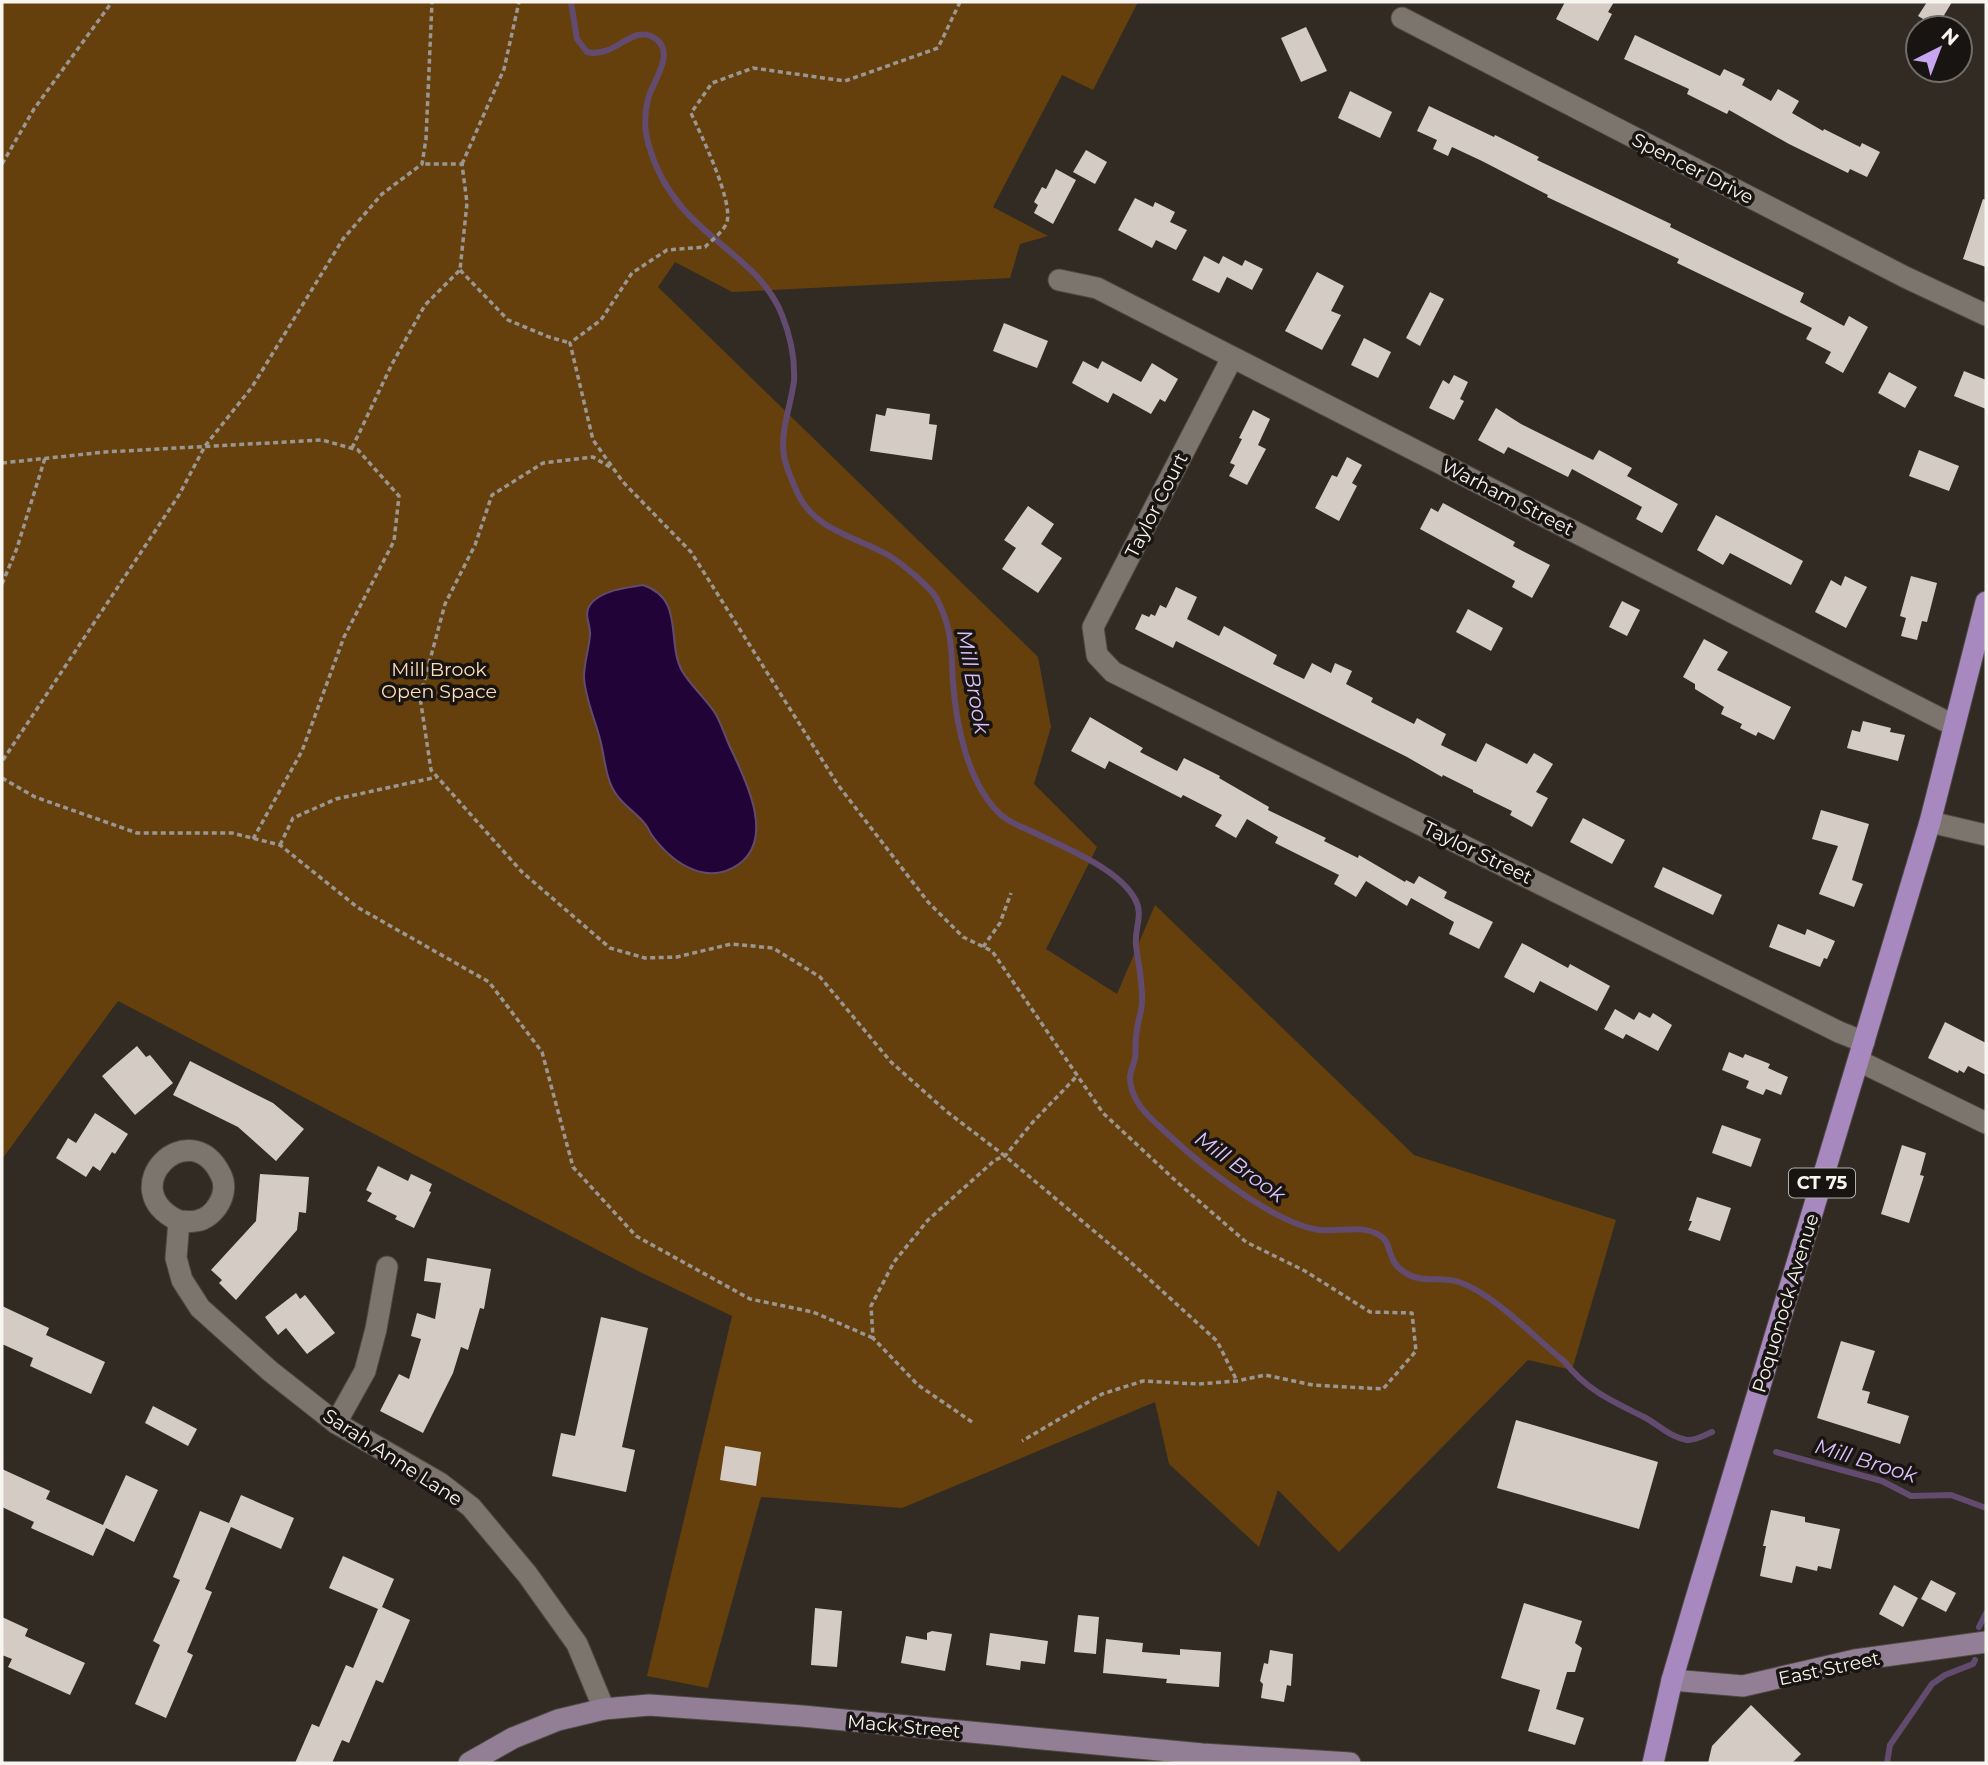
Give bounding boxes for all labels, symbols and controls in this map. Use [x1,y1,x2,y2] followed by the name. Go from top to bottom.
[1904,14,1974,84] north arrow
[1937,23,1963,50] text: N
[1628,128,1757,209] street label: Spencer Drive
[1120,449,1193,561] street label: Taylor Court
[1438,454,1578,541] street label: Warham Street
[952,628,995,737] water label: Mill Brook
[381,658,497,703] park label: Mill Brook Open Space
[1419,816,1536,889] street label: Taylor Street
[1190,1126,1291,1209] water label: Mill Brook
[1789,1168,1855,1198] road number: CT 75
[1747,1211,1824,1396] street label: Poquonock Avenue
[319,1404,467,1511] street label: Sarah Anne Lane
[1812,1433,1922,1488] water label: Mill Brook
[1776,1646,1882,1690] street label: East Street
[846,1710,962,1743] street label: Mack Street

